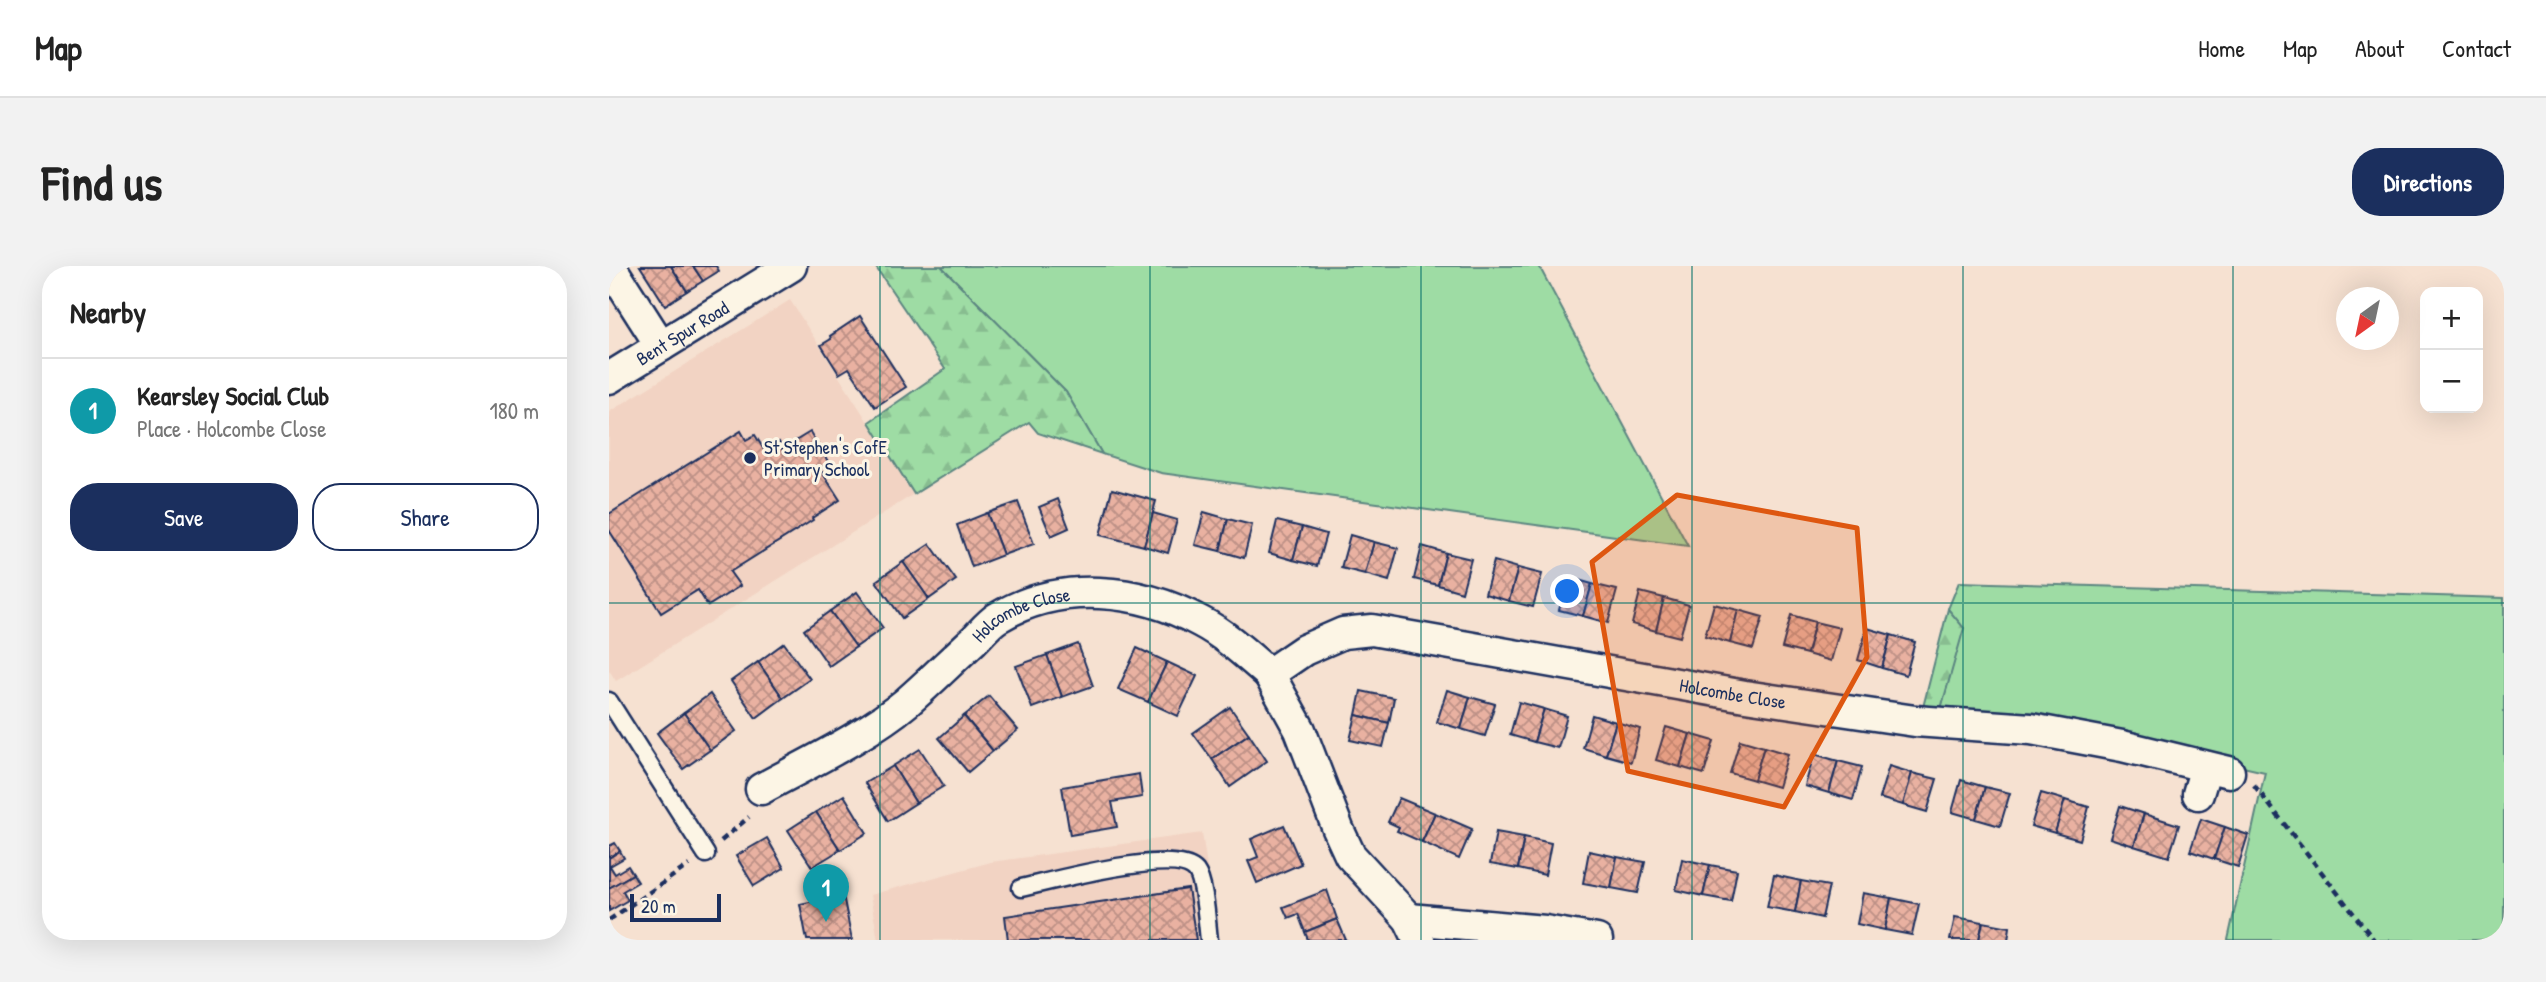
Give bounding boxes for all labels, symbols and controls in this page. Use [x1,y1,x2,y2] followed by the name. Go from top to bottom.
[35,26,82,70] text: Map
[2198,32,2245,64] text: Home
[2283,32,2317,64] text: Map
[2355,32,2404,64] text: About
[2442,32,2511,64] text: Contact
[2352,148,2504,216] button: Directions
[42,149,162,215] text: Find us
[2336,287,2399,350] north arrow
[2420,287,2483,413] map controls
[2420,287,2483,350] button: +
[70,292,146,332] text: Nearby
[631,294,734,371] street label: Bent Spur Road
[2420,350,2483,413] button: −
[137,378,329,413] text: Kearsley Social Club
[89,395,97,426] text: 1
[489,395,539,426] text: 180 m
[137,413,326,444] text: Place · Holcombe Close
[764,434,887,482] place label: St Stephen's CofE Primary School
[742,450,758,466] marker: St Stephen's CofE Primary School
[70,483,298,551] button: Save
[312,483,539,551] button: Share
[1550,574,1584,608] your location
[966,581,1072,648] street label: Holcombe Close
[1677,672,1788,715] street label: Holcombe Close
[803,864,849,922] pin: 1
[630,891,721,923] scale bar
[641,893,676,919] text: 20 m

